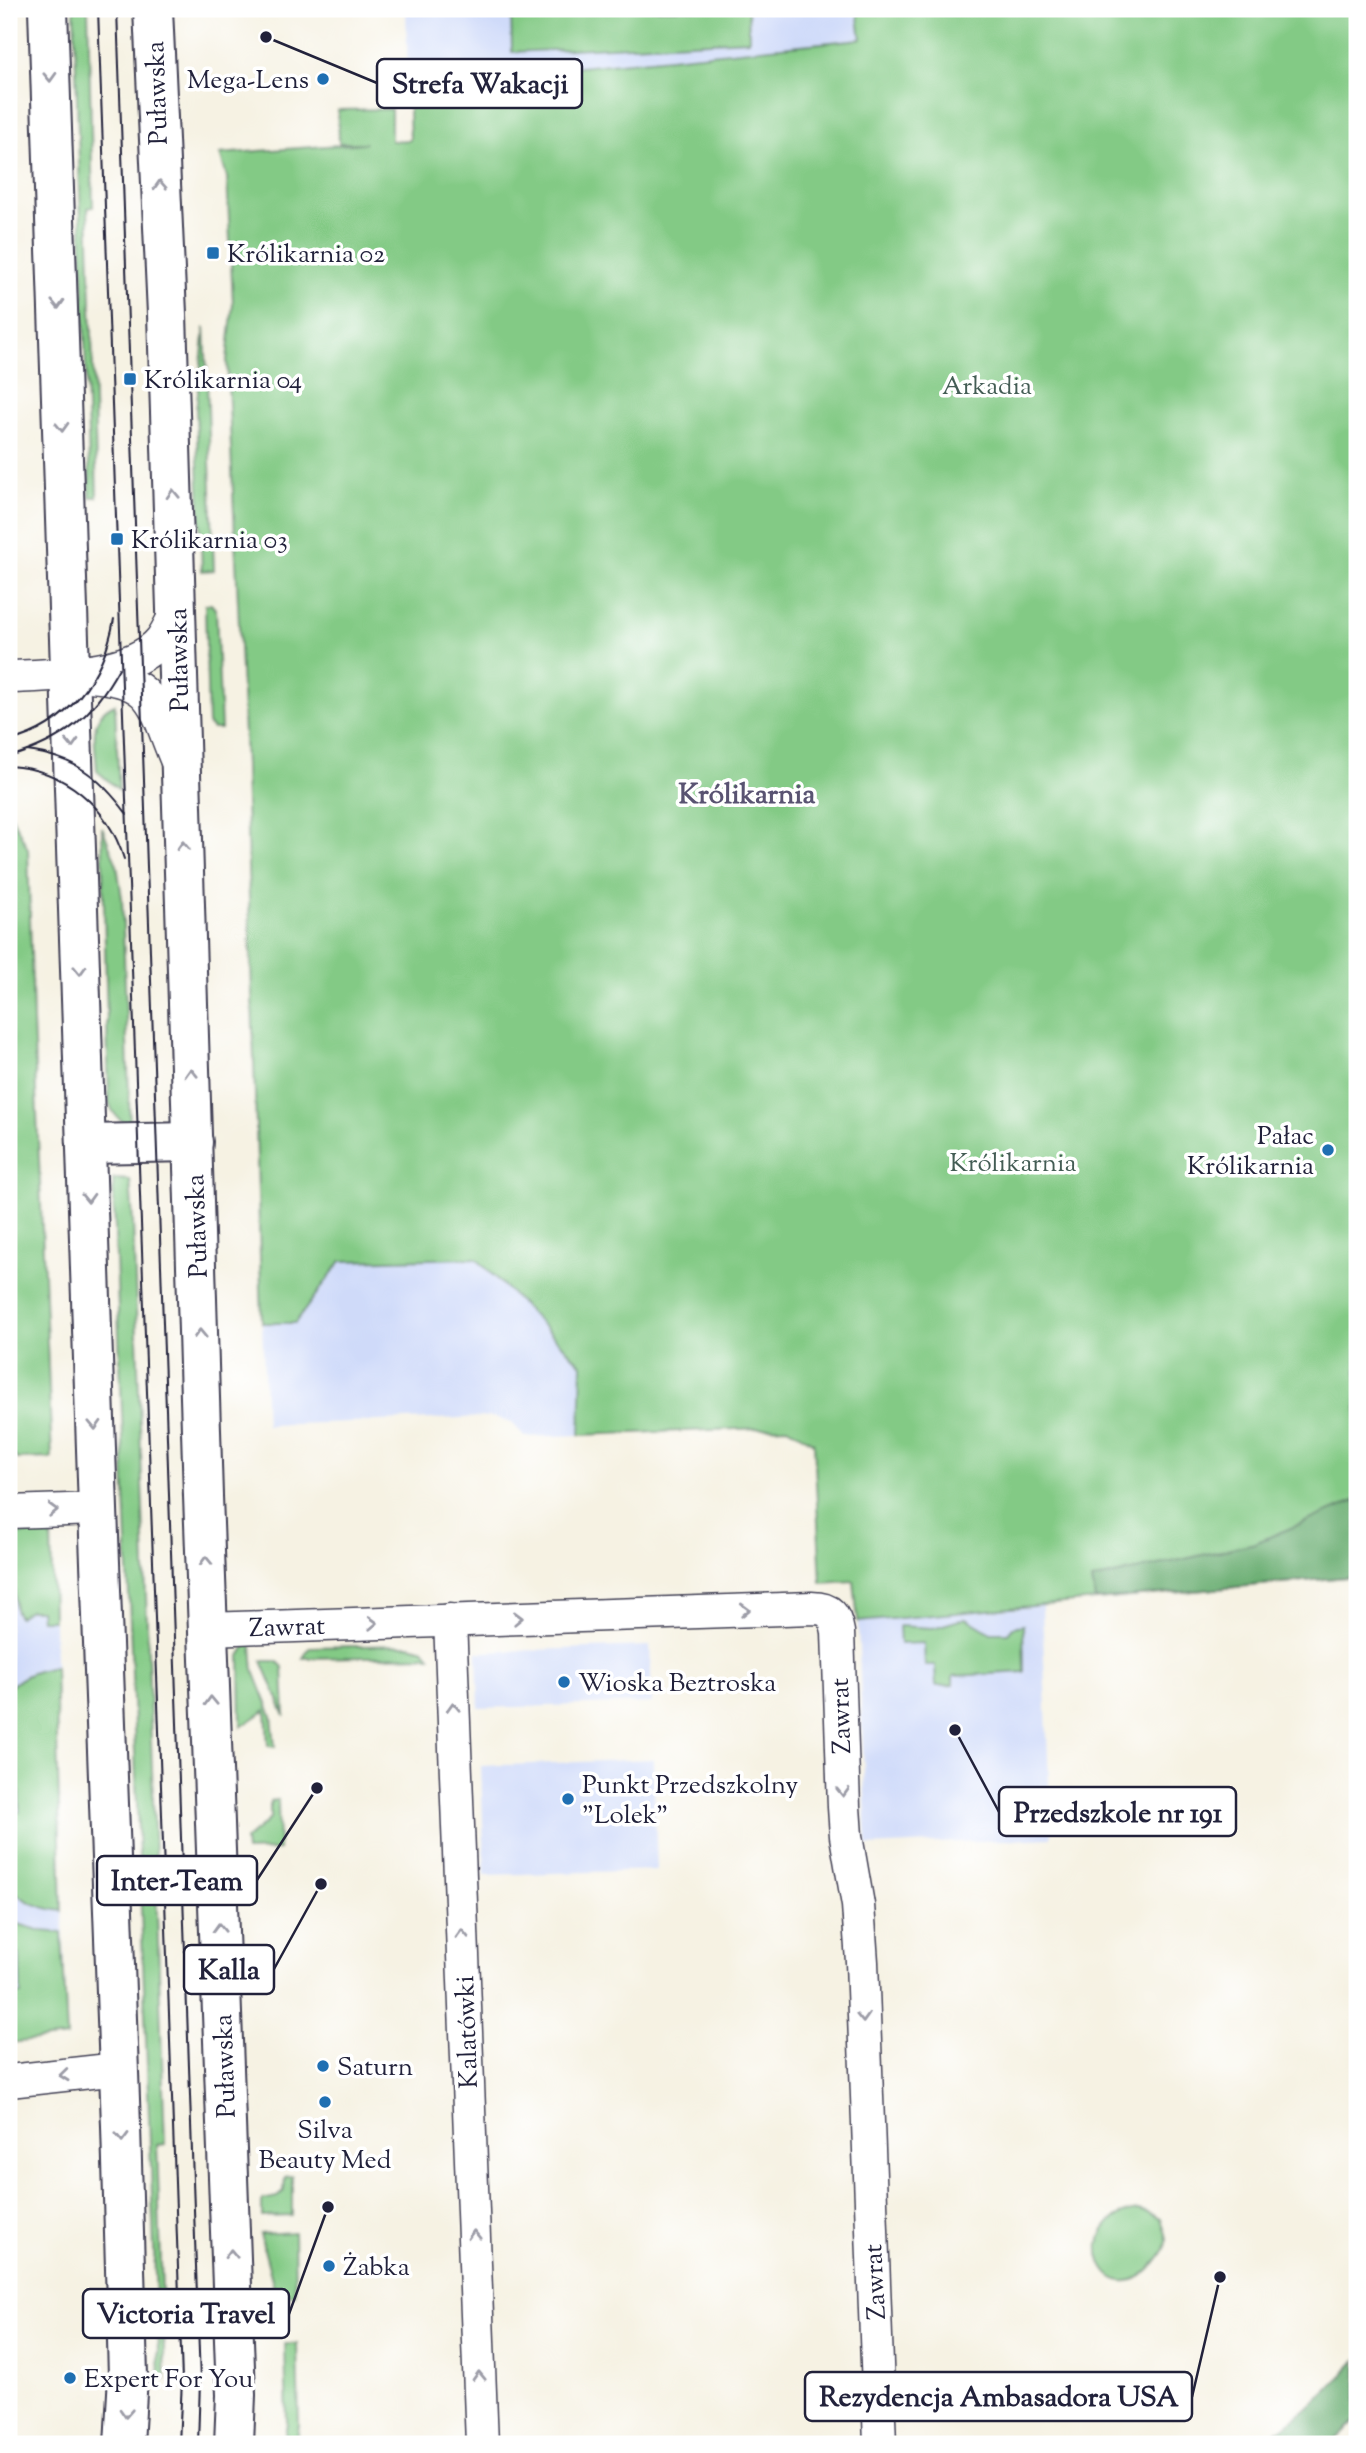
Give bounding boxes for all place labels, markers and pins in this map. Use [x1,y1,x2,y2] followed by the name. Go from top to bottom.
[377,59,582,108] callout: Strefa Wakacji
[187,63,309,100] place label: Mega-Lens
[315,71,331,87] marker: Mega-Lens
[227,237,385,274] place label: Królikarnia 02
[205,245,221,261] marker: Królikarnia 02
[144,363,302,400] place label: Królikarnia 04
[122,371,138,387] marker: Królikarnia 04
[131,523,288,560] place label: Królikarnia 03
[109,531,125,547] marker: Królikarnia 03
[1187,1119,1314,1186] place label: Pałac Królikarnia
[1320,1142,1336,1158] marker: Pałac Królikarnia
[578,1666,776,1703] place label: Wioska Beztroska
[556,1674,572,1690] marker: Wioska Beztroska
[582,1768,798,1835] place label: Punkt Przedszkolny "Lolek"
[999,1787,1236,1836] callout: Przedszkole nr 191
[560,1791,576,1807] marker: Punkt Przedszkolny "Lolek"
[97,1856,257,1905] callout: Inter-Team
[184,1945,274,1994] callout: Kalla
[337,2050,413,2087] place label: Saturn
[315,2058,331,2074] marker: Saturn
[317,2094,333,2110] marker: Silva Beauty Med
[259,2113,392,2180] place label: Silva Beauty Med
[343,2250,410,2287] place label: Żabka
[321,2258,337,2274] marker: Żabka
[83,2289,289,2338] callout: Victoria Travel
[84,2362,253,2399] place label: Expert For You
[62,2370,78,2386] marker: Expert For You
[805,2372,1192,2421] callout: Rezydencja Ambasadora USA

